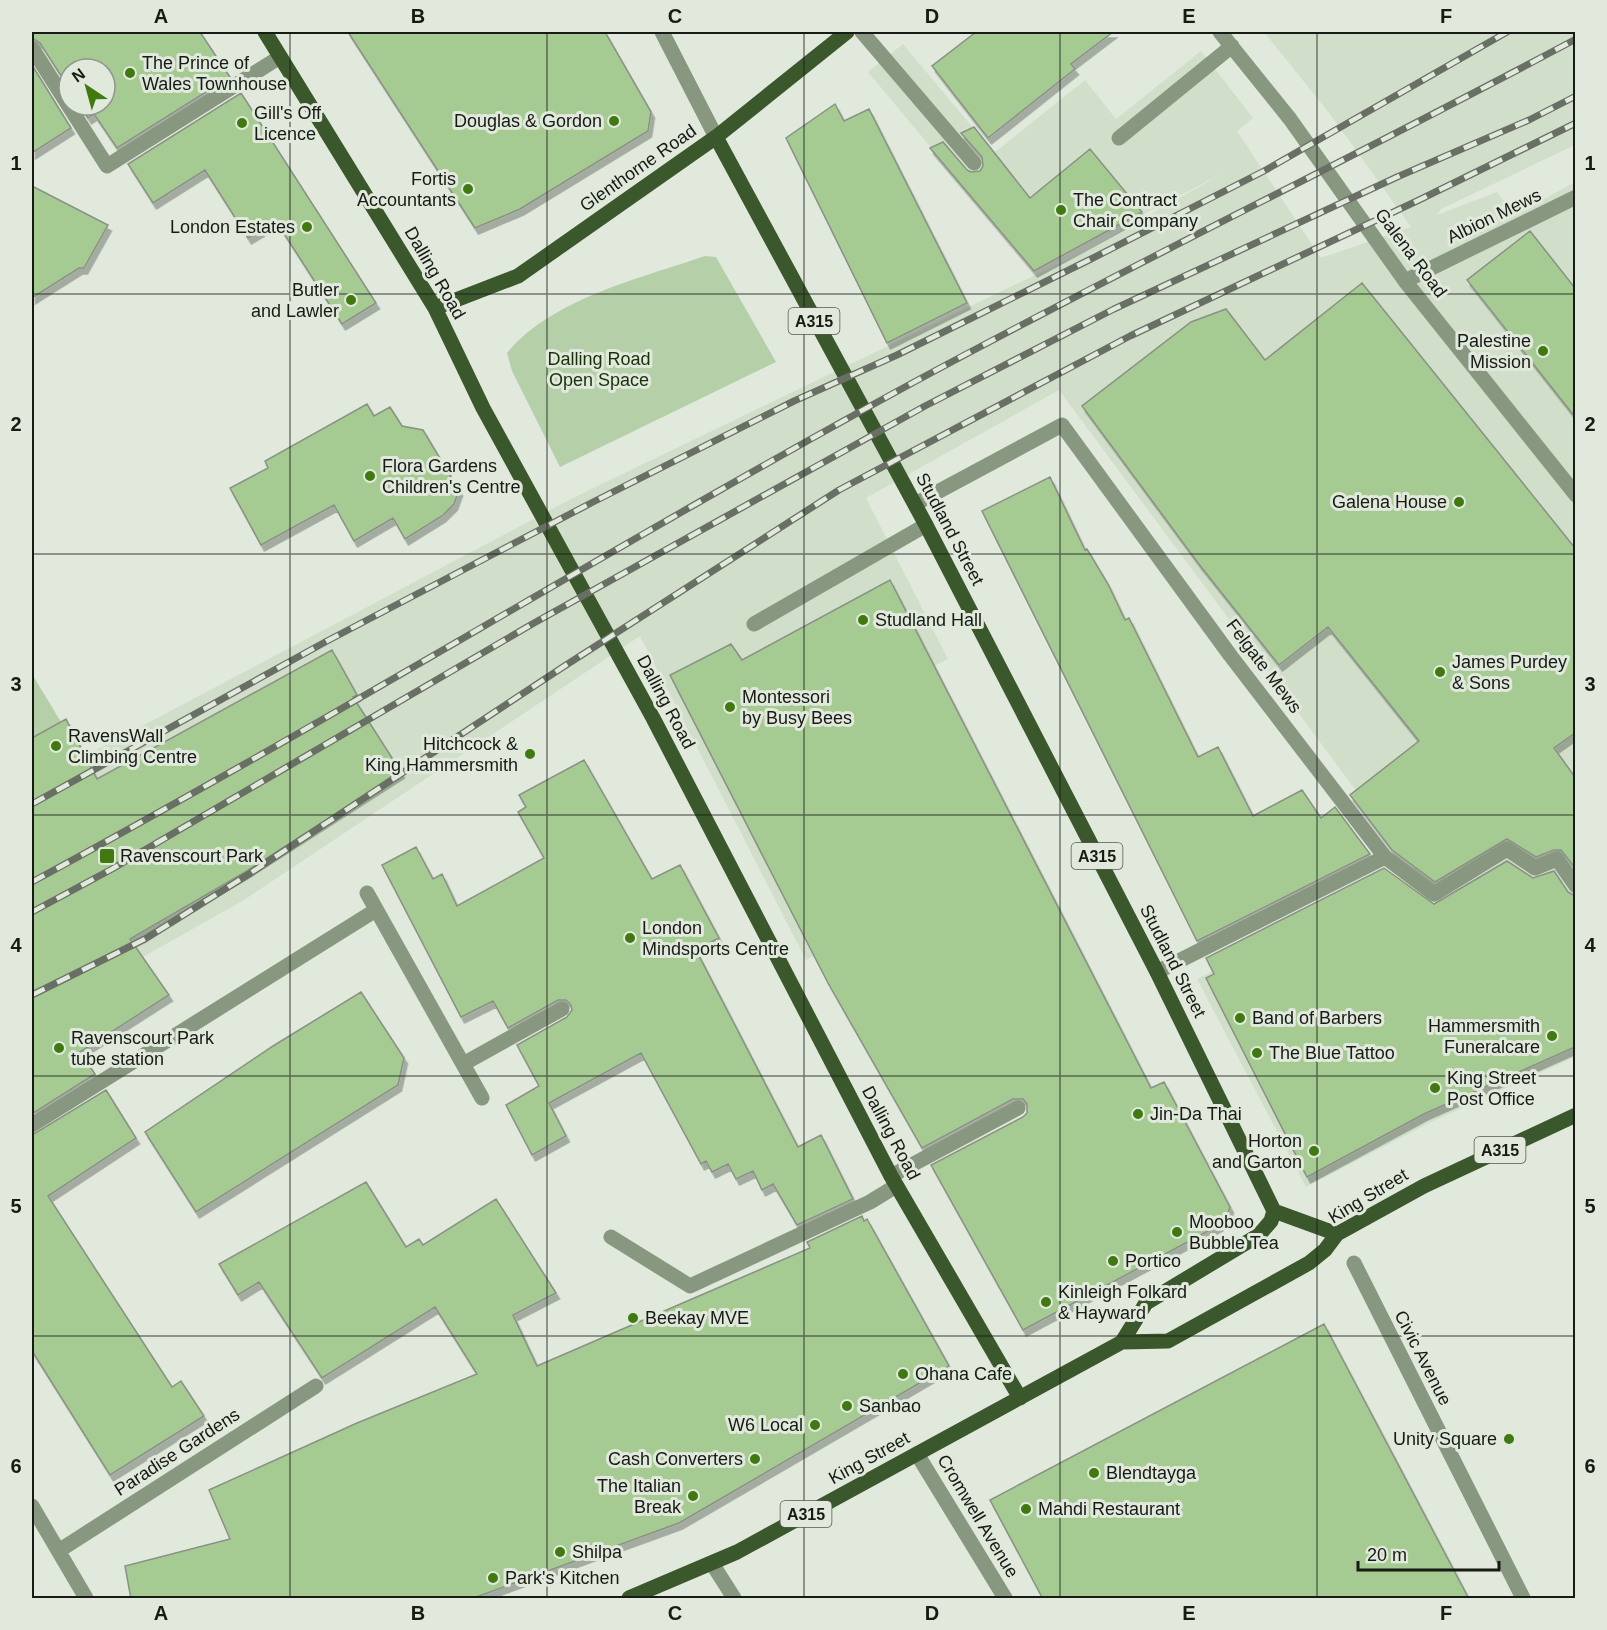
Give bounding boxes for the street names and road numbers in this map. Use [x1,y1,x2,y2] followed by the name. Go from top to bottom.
[576,120,700,216] street label: Glenthorne Road
[1444,185,1544,247] street label: Albion Mews
[1371,205,1451,301] street label: Galena Road
[401,223,469,323] street label: Dalling Road
[788,308,840,334] road number: A315
[912,470,988,588] street label: Studland Street
[1222,615,1306,717] street label: Felgate Mews
[633,652,699,752] street label: Dalling Road
[1072,843,1122,869] road number: A315
[1136,901,1210,1021] street label: Studland Street
[858,1083,924,1183] street label: Dalling Road
[1474,1137,1526,1163] road number: A315
[1325,1164,1411,1228] street label: King Street
[1391,1307,1455,1409] street label: Civic Avenue
[111,1404,243,1500] street label: Paradise Gardens
[825,1428,913,1488] street label: King Street
[933,1451,1023,1581] street label: Cromwell Avenue
[780,1501,832,1527] road number: A315

